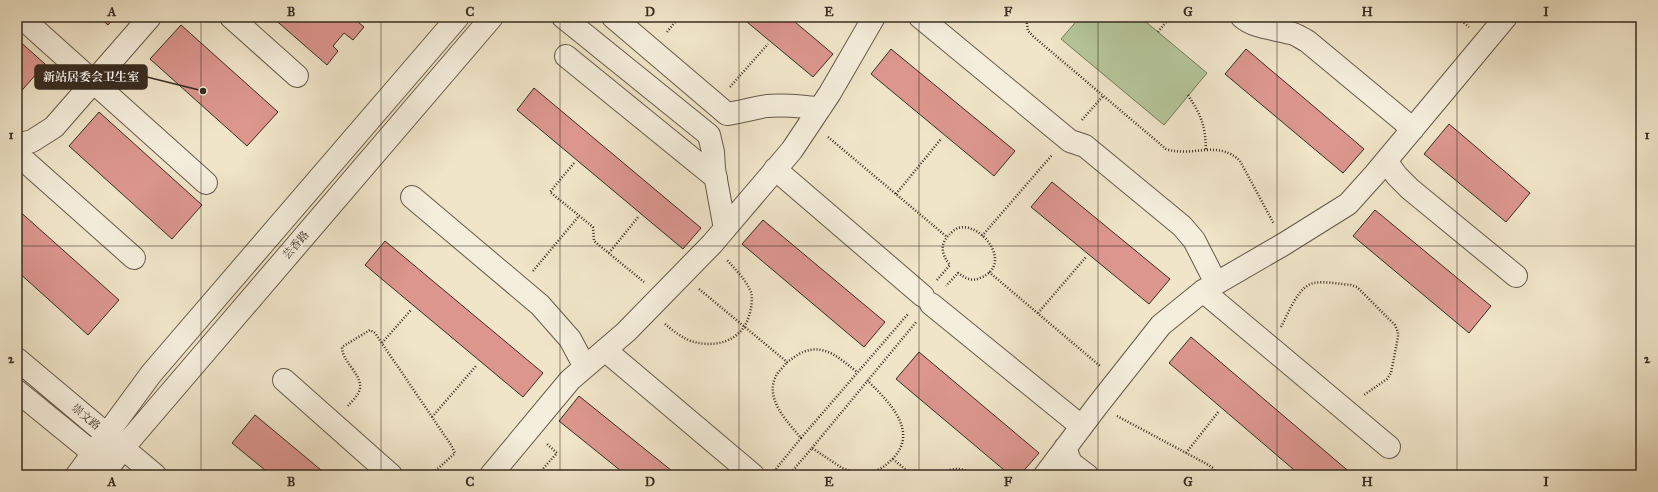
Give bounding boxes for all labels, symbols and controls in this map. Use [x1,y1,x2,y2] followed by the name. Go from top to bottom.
[107,4,117,20] text: A
[287,4,296,20] text: B
[466,4,475,20] text: C
[645,4,655,20] text: D
[824,4,834,20] text: E
[1004,4,1013,20] text: F
[1183,4,1193,20] text: G
[1361,4,1373,20] text: H
[1543,4,1549,20] text: I
[35,65,147,89] callout: 新站居委会卫生室
[43,70,139,84] text: 新站居委会卫生室
[8,127,14,143] text: 1
[1644,127,1650,143] text: 1
[280,228,312,262] street label: 芸香路
[8,351,15,367] text: 2
[1644,351,1651,367] text: 2
[69,401,103,433] street label: 崇文路
[107,474,117,490] text: A
[287,474,296,490] text: B
[466,474,475,490] text: C
[645,474,655,490] text: D
[824,474,834,490] text: E
[1004,474,1013,490] text: F
[1183,474,1193,490] text: G
[1361,474,1373,490] text: H
[1543,474,1549,490] text: I

